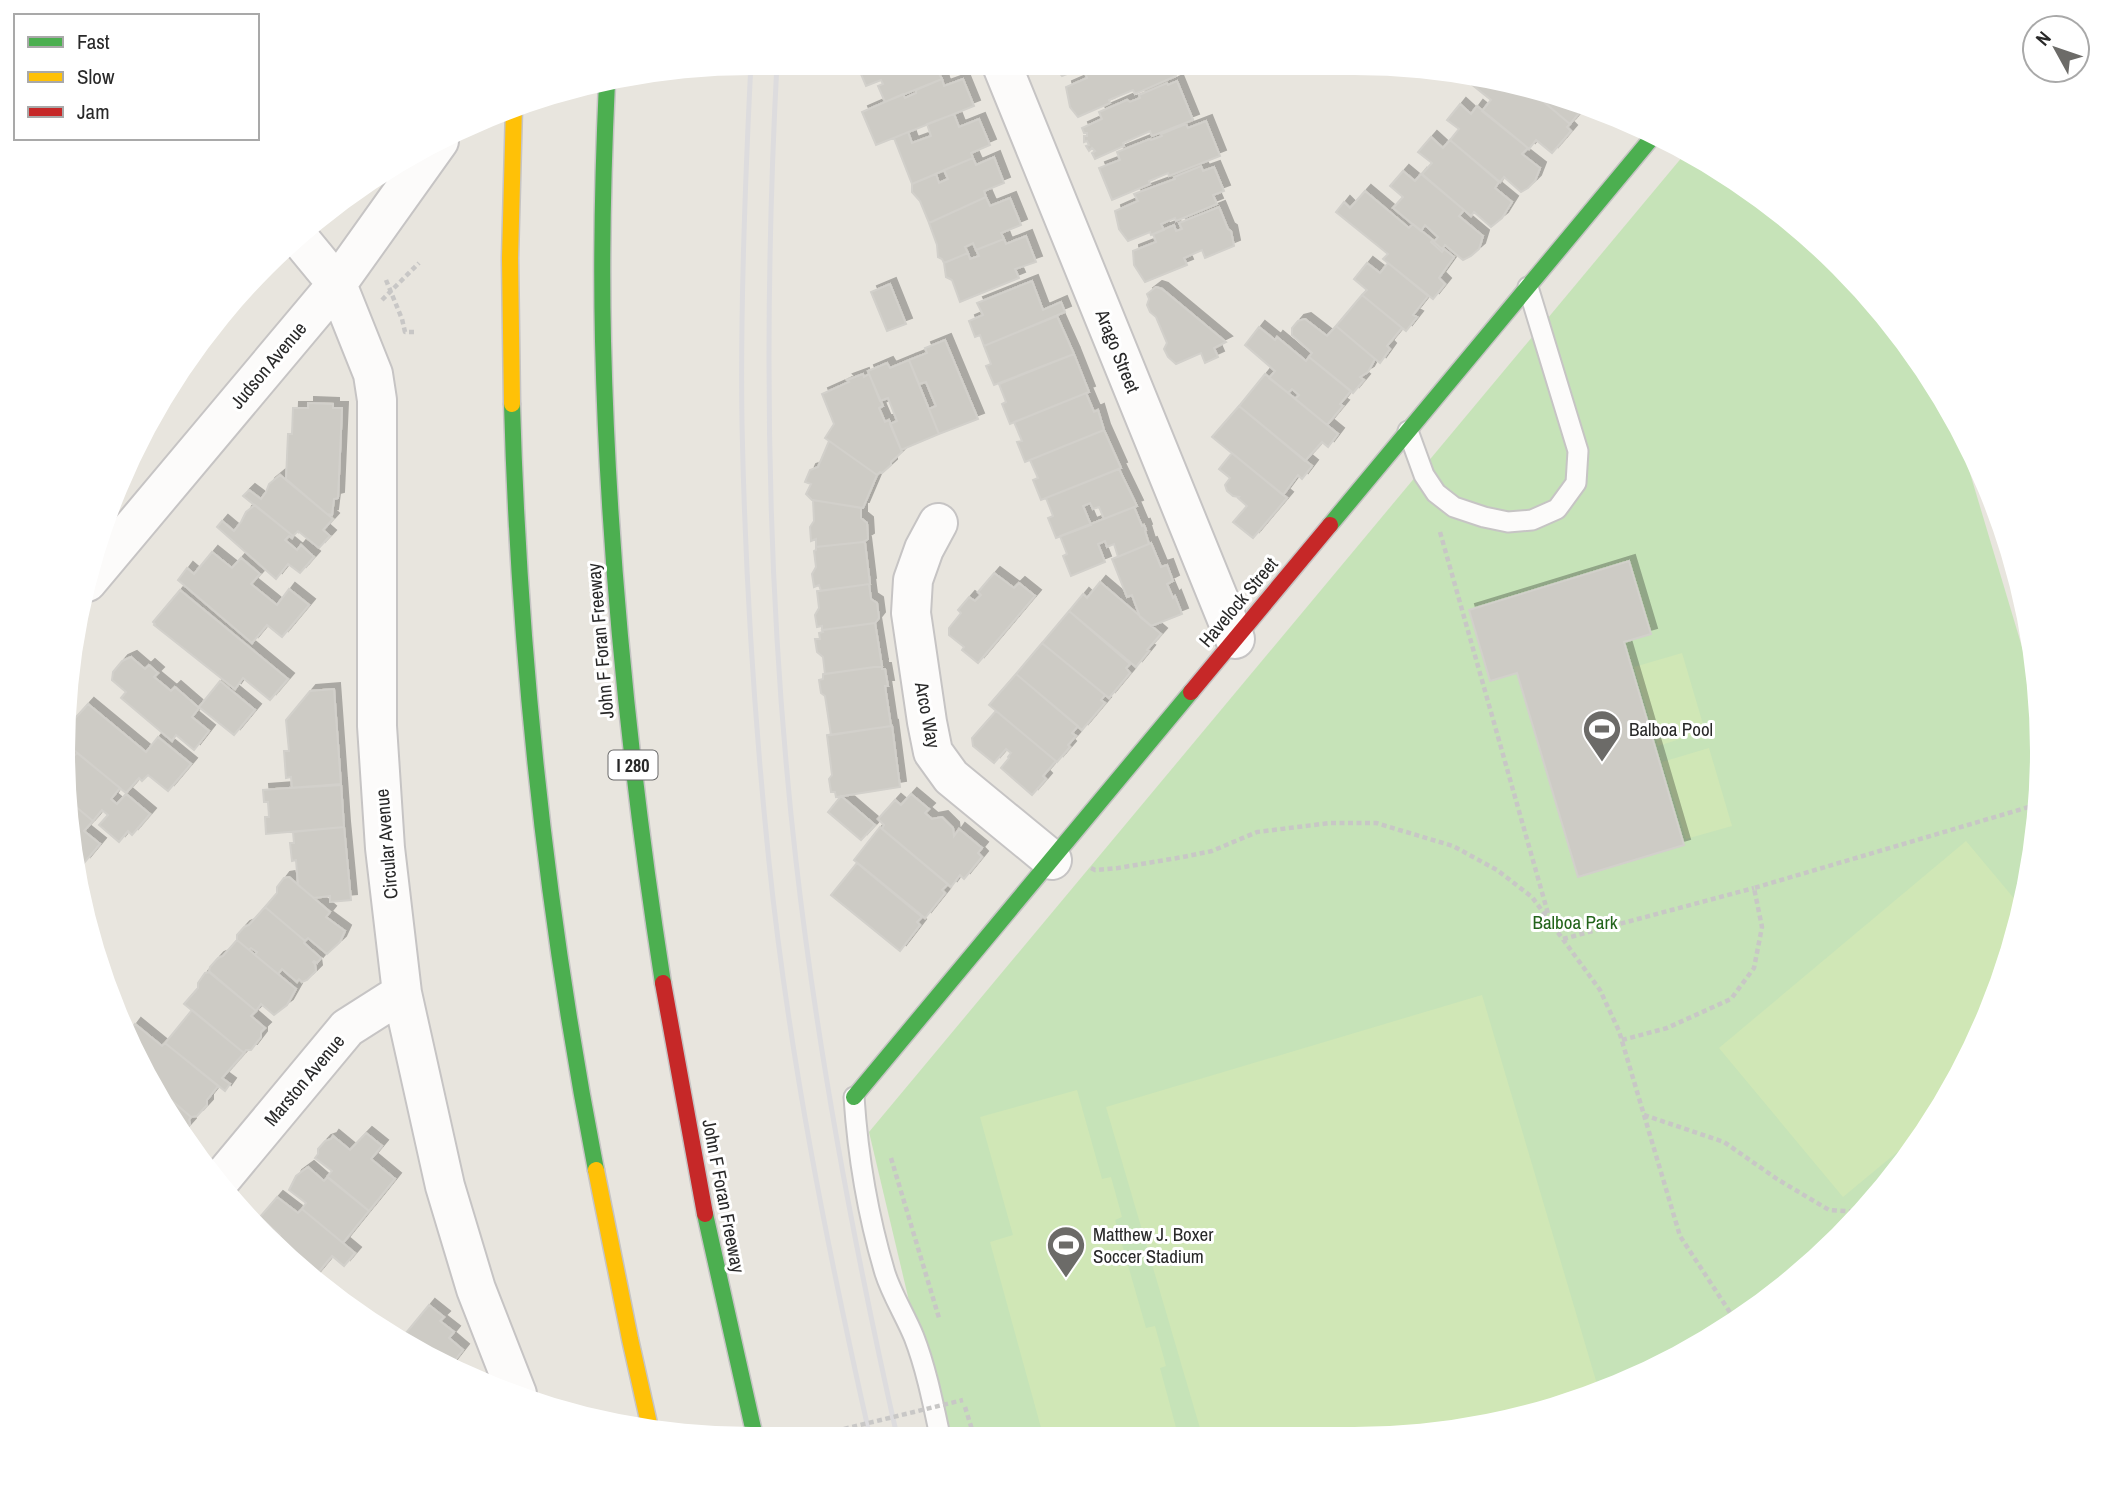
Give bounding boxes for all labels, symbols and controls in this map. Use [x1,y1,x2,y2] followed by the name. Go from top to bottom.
[14,14,259,140] legend
[2021,14,2091,84] north arrow
[2029,25,2057,51] text: N
[77,27,110,56] text: Fast
[77,62,115,91] text: Slow
[77,97,110,126] text: Jam
[1089,305,1147,397] street label: Arago Street
[224,316,312,414] street label: Judson Avenue
[1193,551,1284,652] street label: Havelock Street
[580,562,620,720] street label: John F Foran Freeway
[909,679,947,751] street label: Arco Way
[1581,708,1623,763] sports icon: Balboa Pool
[1629,716,1713,742] place label: Balboa Pool
[608,750,658,780] road number: I 280
[368,788,404,900] street label: Circular Avenue
[1533,909,1618,935] park label: Balboa Park
[258,1029,350,1131] street label: Marston Avenue
[696,1117,752,1275] street label: John F Foran Freeway
[1093,1221,1214,1269] place label: Matthew J. Boxer Soccer Stadium
[1045,1224,1087,1279] sports icon: Matthew J. Boxer Soccer Stadium

